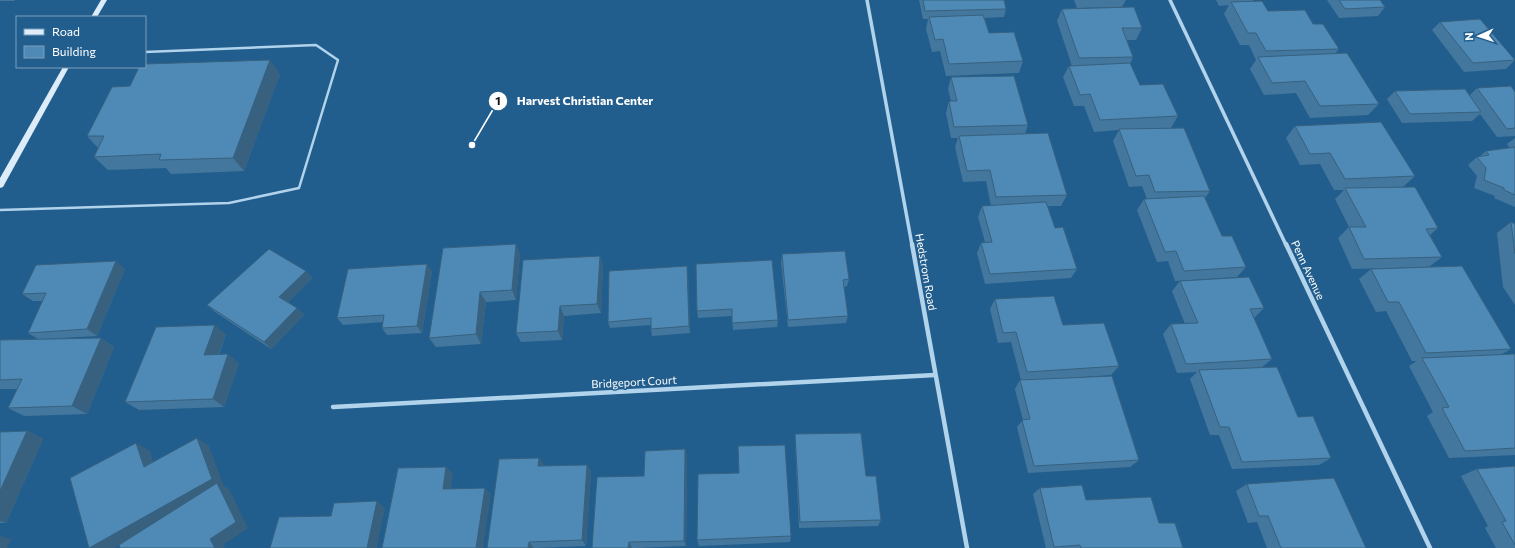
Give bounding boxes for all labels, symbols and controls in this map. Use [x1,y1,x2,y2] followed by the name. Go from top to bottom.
[16,16,146,68] legend
[1459,16,1499,56] north arrow
[52,24,80,38] text: Road
[1462,32,1475,41] text: N
[52,44,96,58] text: Building
[488,89,661,113] callout: Harvest Christian Center
[495,93,501,107] text: 1
[517,93,653,107] text: Harvest Christian Center
[913,232,940,311] street label: Hedstrom Road
[1289,238,1328,302] street label: Penn Avenue
[591,373,678,390] street label: Bridgeport Court

